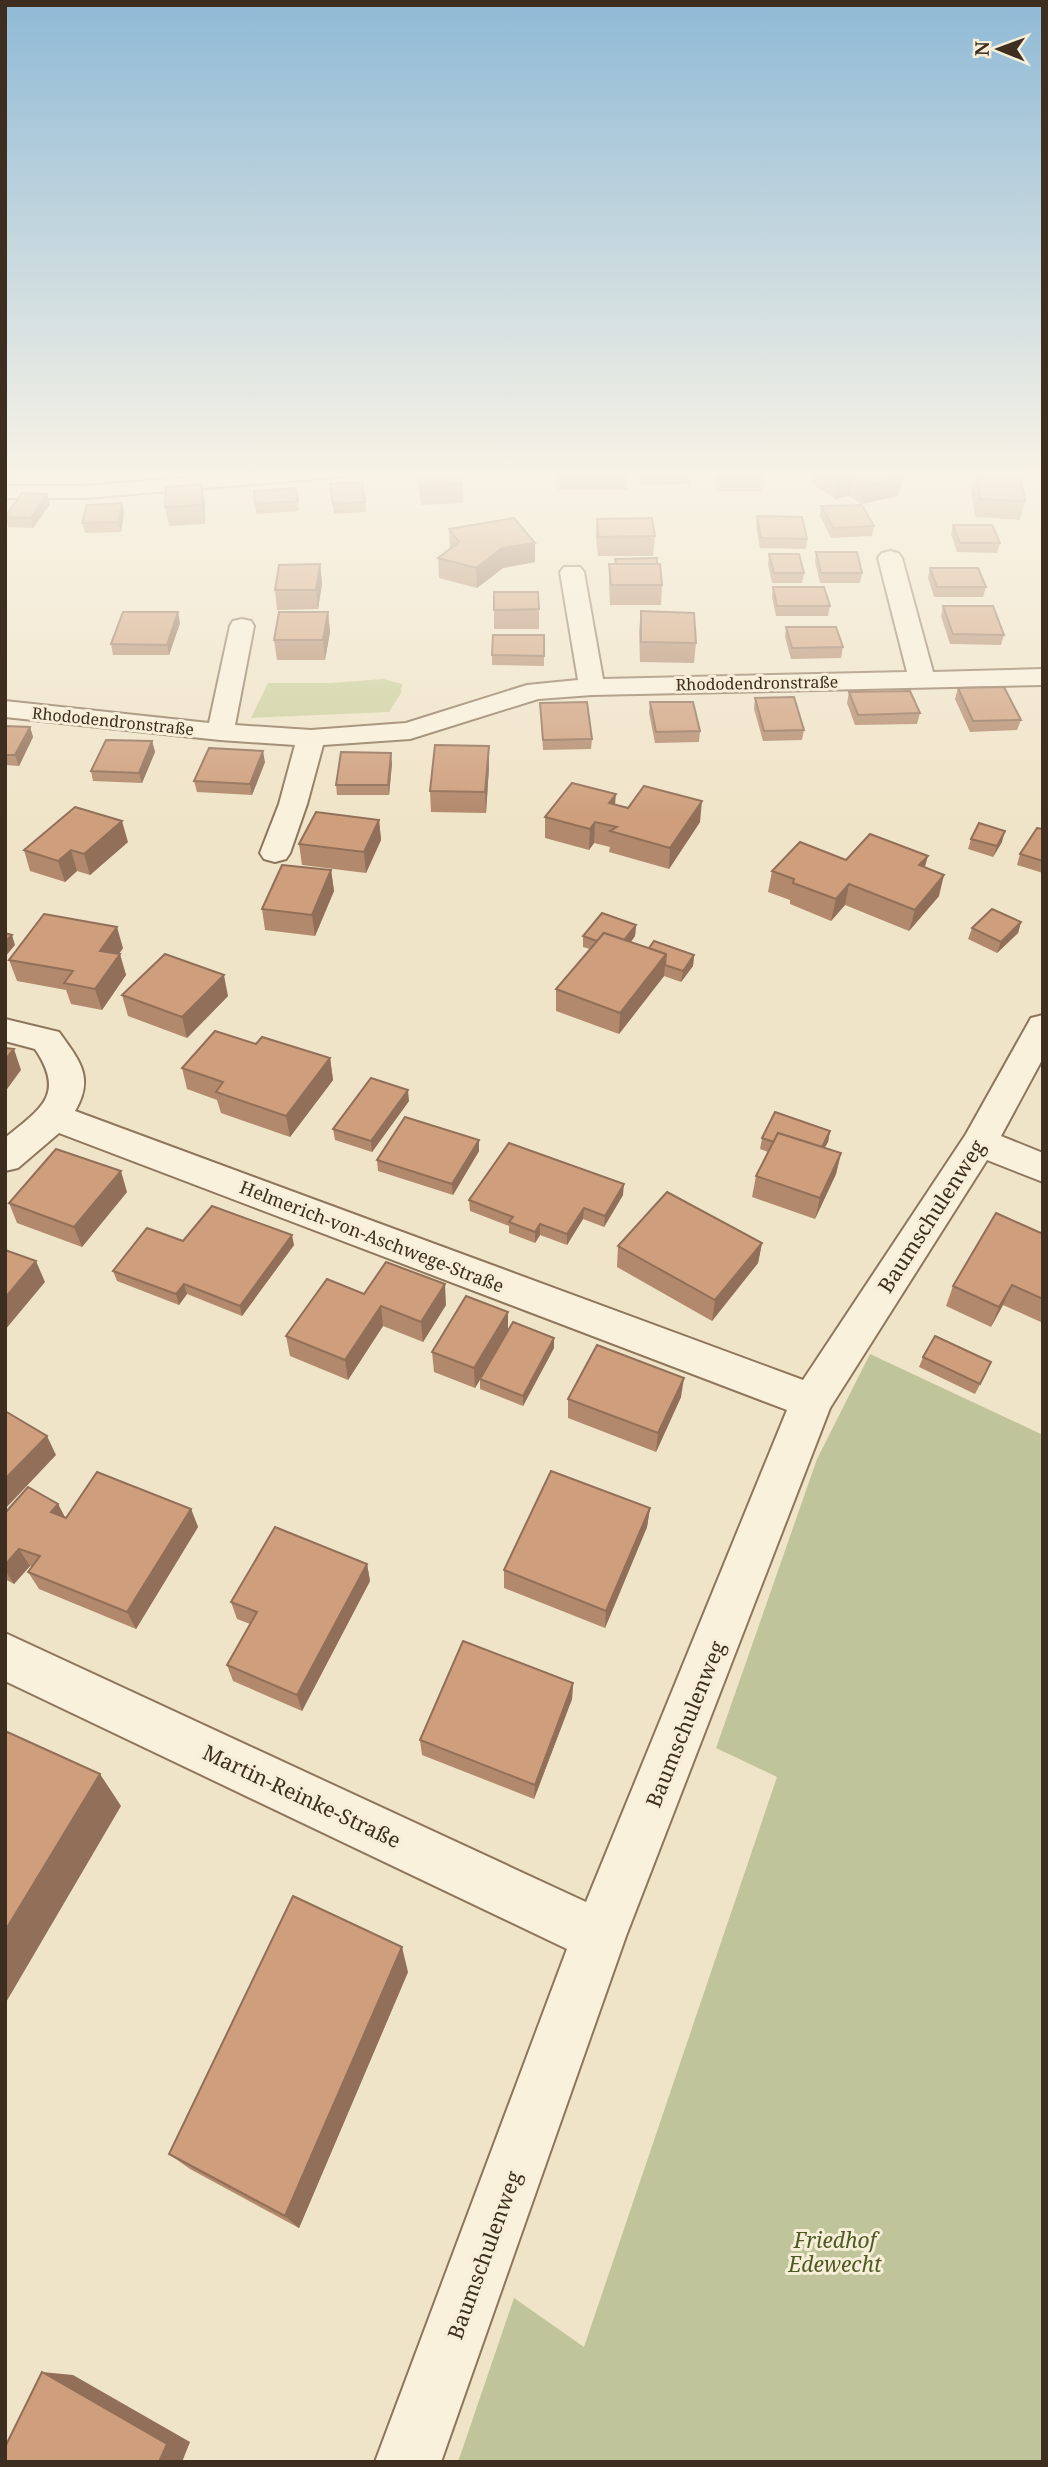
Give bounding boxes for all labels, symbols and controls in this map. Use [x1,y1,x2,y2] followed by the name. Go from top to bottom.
[964,14,1034,84] north arrow
[969,41,995,56] text: N
[676,671,838,695] street label: Rhododendronstraße
[31,702,195,740] street label: Rhododendronstraße
[871,1134,991,1298] street label: Baumschulenweg
[237,1174,507,1298] street label: Helmerich-von-Aschwege-Straße
[639,1636,731,1811] street label: Baumschulenweg
[198,1738,406,1854] street label: Martin-Reinke-Straße
[441,2166,528,2343] street label: Baumschulenweg
[787,2226,882,2278] park label: Friedhof Edewecht

